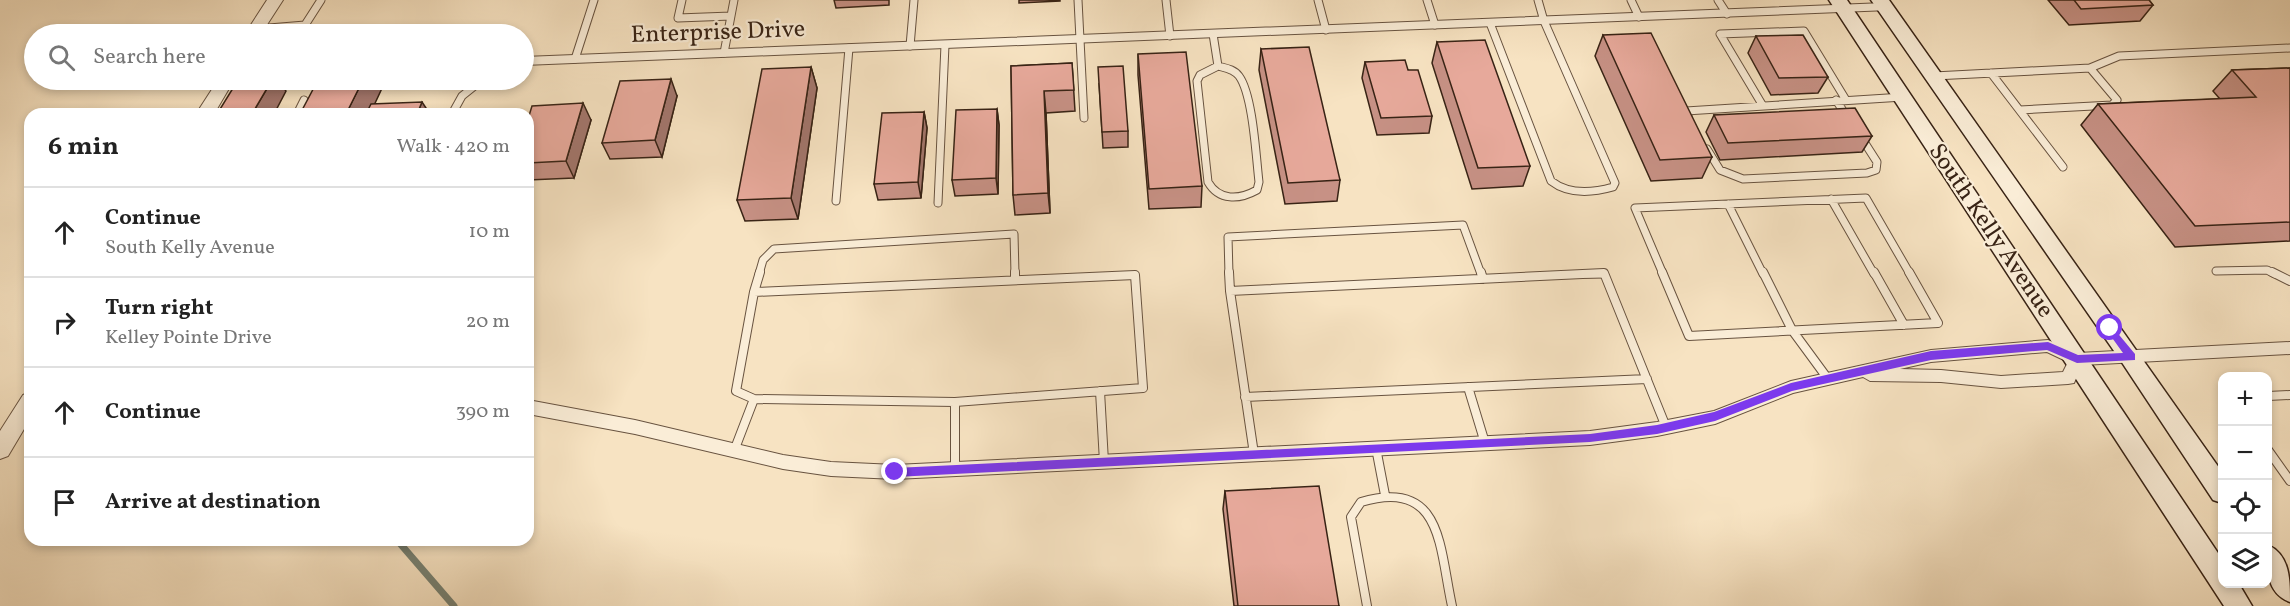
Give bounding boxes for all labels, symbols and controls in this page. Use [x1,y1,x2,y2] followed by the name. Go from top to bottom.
[630,13,806,53] street label: Enterprise Drive
[24,24,534,90] search box
[45,41,78,74] icon: search
[93,42,206,73] text: Search here
[48,129,119,165] text: 6 min
[396,133,510,161] text: Walk · 420 m
[1919,137,2061,325] street label: South Kelly Avenue
[105,203,201,234] text: Continue
[48,216,81,249] icon: ahead
[469,218,510,246] text: 10 m
[105,234,275,262] text: South Kelly Avenue
[105,293,213,324] text: Turn right
[48,306,81,339] icon: right
[466,308,510,336] text: 20 m
[2096,314,2122,340] route start
[105,324,272,352] text: Kelley Pointe Drive
[2218,372,2272,588] map controls
[2218,372,2272,426] button: +
[48,396,81,429] icon: ahead
[105,397,201,428] text: Continue
[456,398,510,426] text: 390 m
[2218,426,2272,480] button: −
[881,458,907,484] route end
[2218,480,2272,534] button: locate
[48,486,81,519] icon: arrive
[105,487,321,518] text: Arrive at destination
[2218,534,2272,588] button: layers

